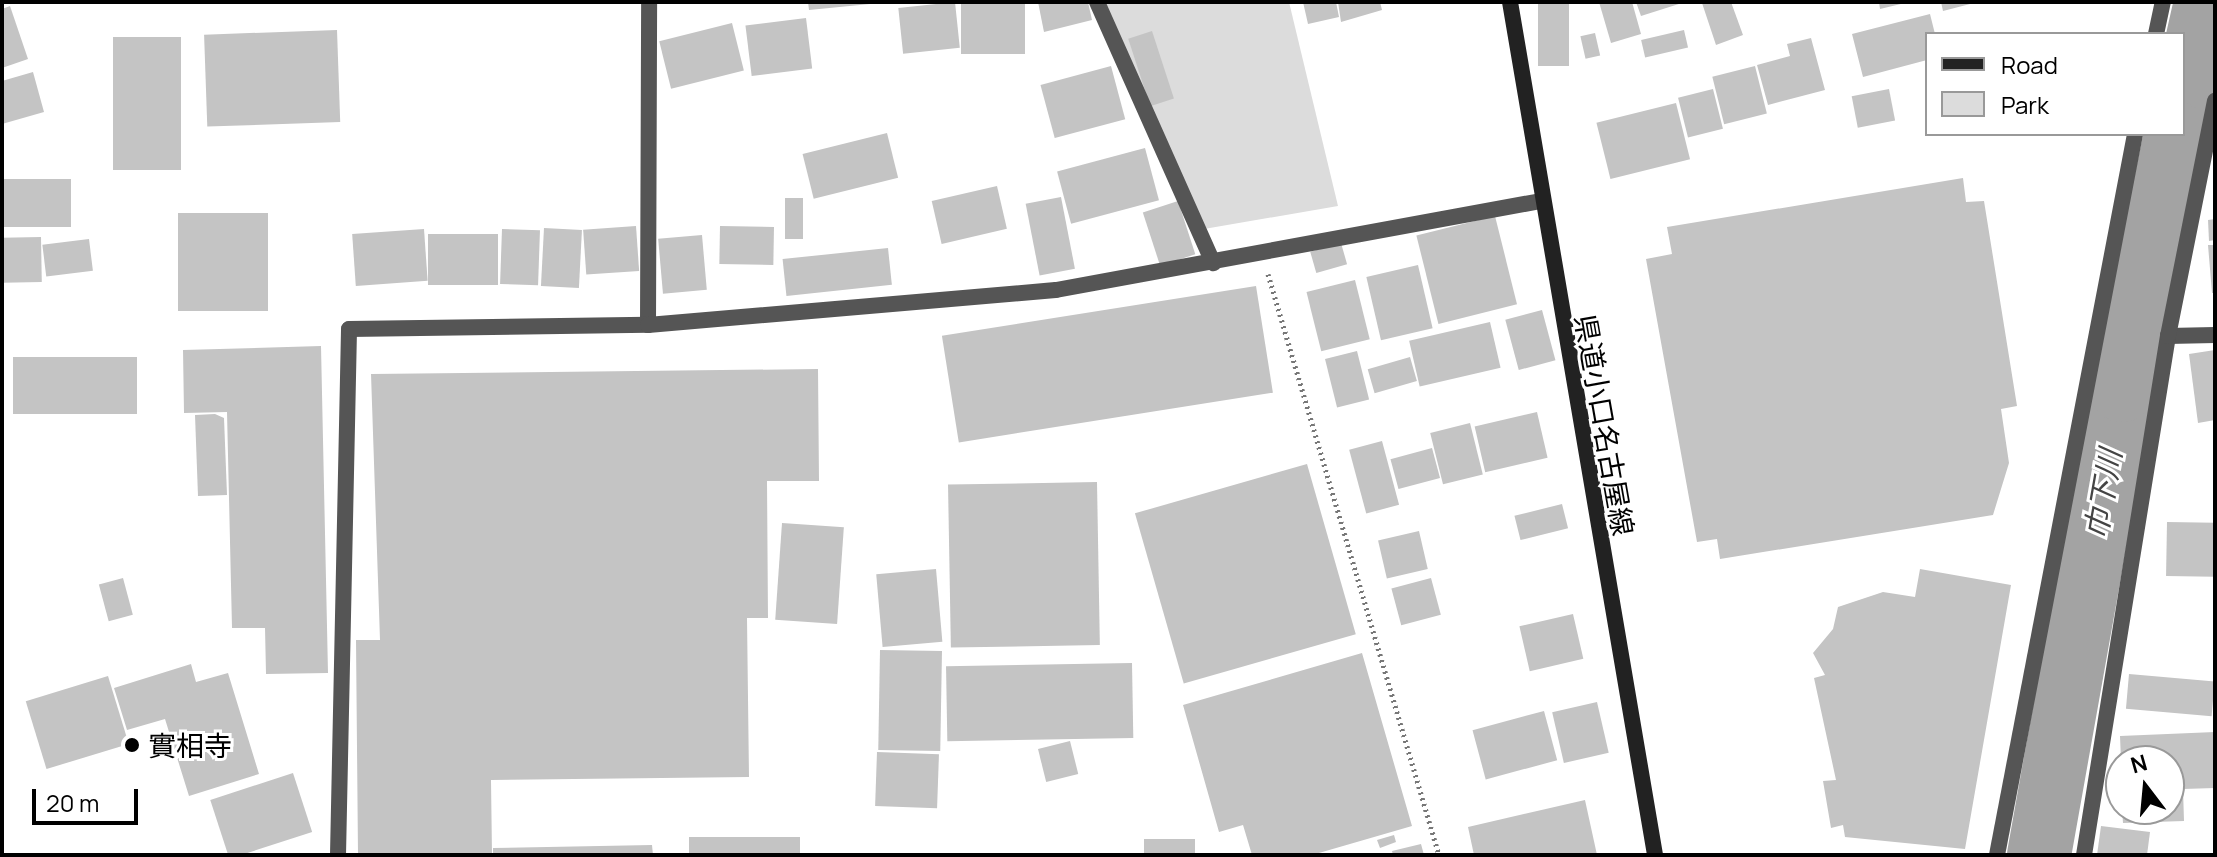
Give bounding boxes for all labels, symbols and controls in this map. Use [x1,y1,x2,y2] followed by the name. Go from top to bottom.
[1925,32,2185,136] legend
[2001,48,2058,81] text: Road
[2001,88,2049,121] text: Park
[1569,312,1641,538] street label: 県道小口名古屋線
[2077,447,2129,541] water label: 巾下川
[148,728,232,762] place label: 實相寺
[123,736,141,754] marker: 實相寺
[2105,745,2185,825] north arrow
[2127,747,2151,780] text: N
[36,773,142,823] scale bar
[46,786,99,819] text: 20 m

